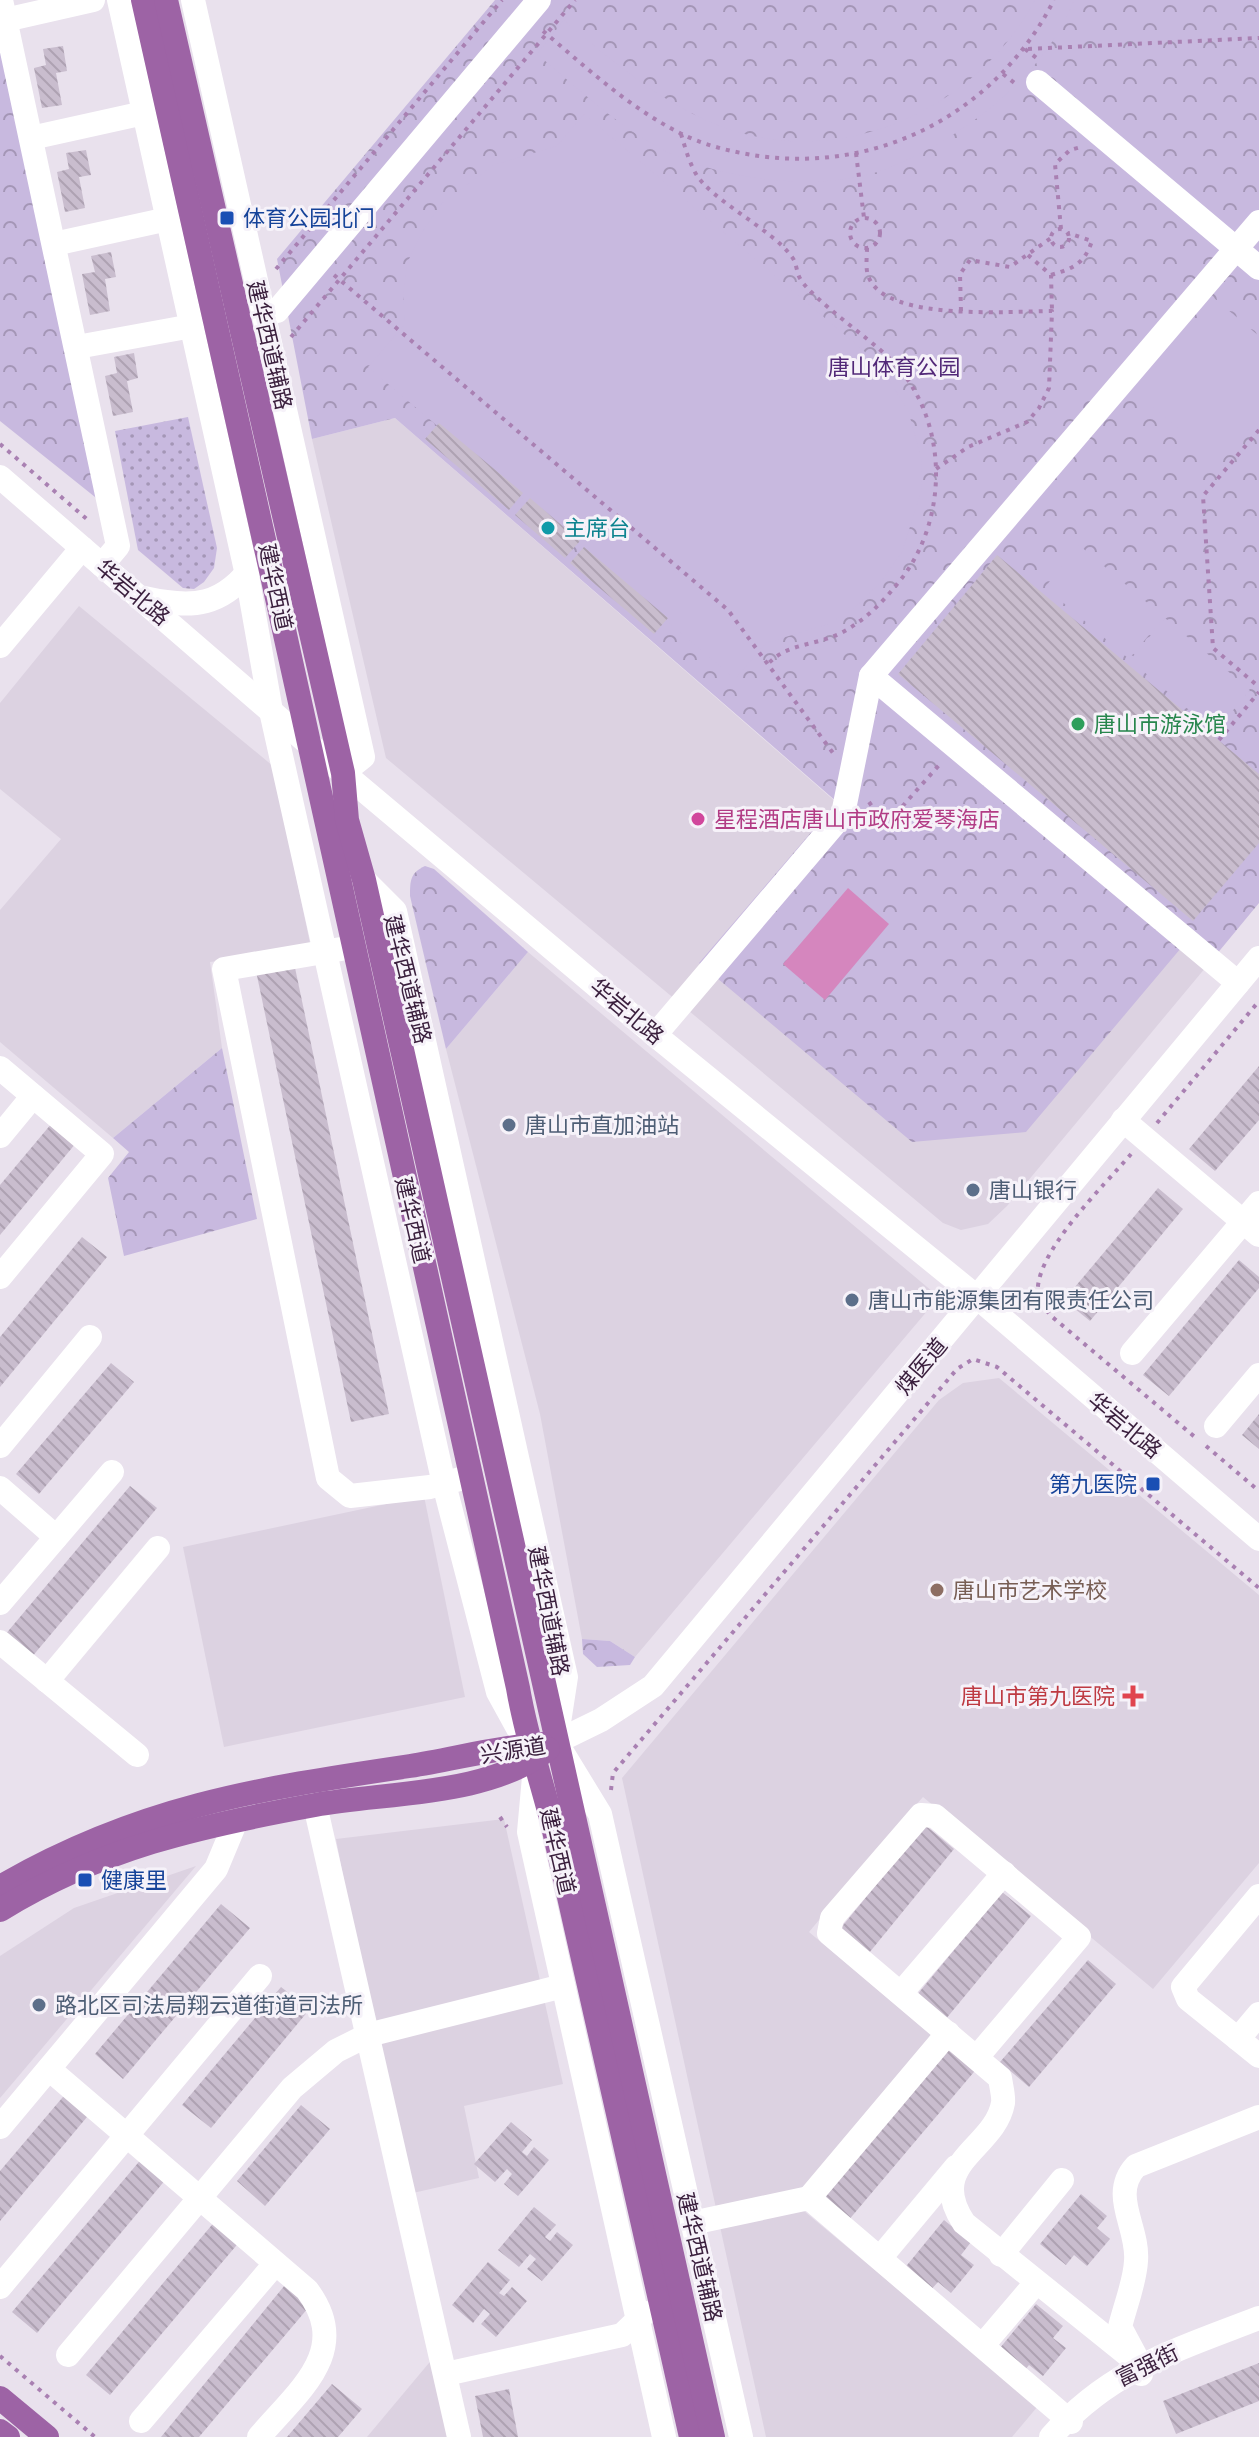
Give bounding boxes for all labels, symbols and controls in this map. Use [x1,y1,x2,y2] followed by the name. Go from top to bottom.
[243,204,375,233] place label: 体育公园北门
[218,209,236,227] marker: 体育公园北门
[241,278,298,413] street label: 建华西道辅路
[828,353,960,382] park label: 唐山体育公园
[564,514,630,543] place label: 主席台
[539,519,557,537] marker: 主席台
[252,541,299,633] street label: 建华西道
[90,553,176,632] street label: 华岩北路
[1094,710,1226,739] place label: 唐山市游泳馆
[1069,715,1087,733] marker: 唐山市游泳馆
[714,805,1000,834] place label: 星程酒店唐山市政府爱琴海店
[689,810,707,828] marker: 星程酒店唐山市政府爱琴海店
[377,912,438,1047] street label: 建华西道辅路
[584,972,670,1051] street label: 华岩北路
[525,1111,679,1140] place label: 唐山市直加油站
[500,1116,518,1134] marker: 唐山市直加油站
[388,1174,437,1266] street label: 建华西道
[989,1176,1077,1205] place label: 唐山银行
[964,1181,982,1199] marker: 唐山银行
[868,1286,1154,1315] place label: 唐山市能源集团有限责任公司
[843,1291,861,1309] marker: 唐山市能源集团有限责任公司
[889,1332,954,1401] street label: 煤医道
[1082,1386,1168,1465] street label: 华岩北路
[1049,1470,1137,1499] place label: 第九医院
[1144,1475,1162,1493] marker: 第九医院
[522,1544,575,1679] street label: 建华西道辅路
[953,1576,1107,1605] place label: 唐山市艺术学校
[928,1581,946,1599] marker: 唐山市艺术学校
[961,1682,1115,1711] place label: 唐山市第九医院
[1122,1685,1144,1707] marker: 唐山市第九医院
[478,1731,548,1770] street label: 兴源道
[533,1805,582,1897] street label: 建华西道
[101,1866,167,1895] place label: 健康里
[76,1871,94,1889] marker: 健康里
[55,1991,363,2020] place label: 路北区司法局翔云道街道司法所
[30,1996,48,2014] marker: 路北区司法局翔云道街道司法所
[671,2190,728,2325] street label: 建华西道辅路
[1111,2338,1183,2393] street label: 富强街

